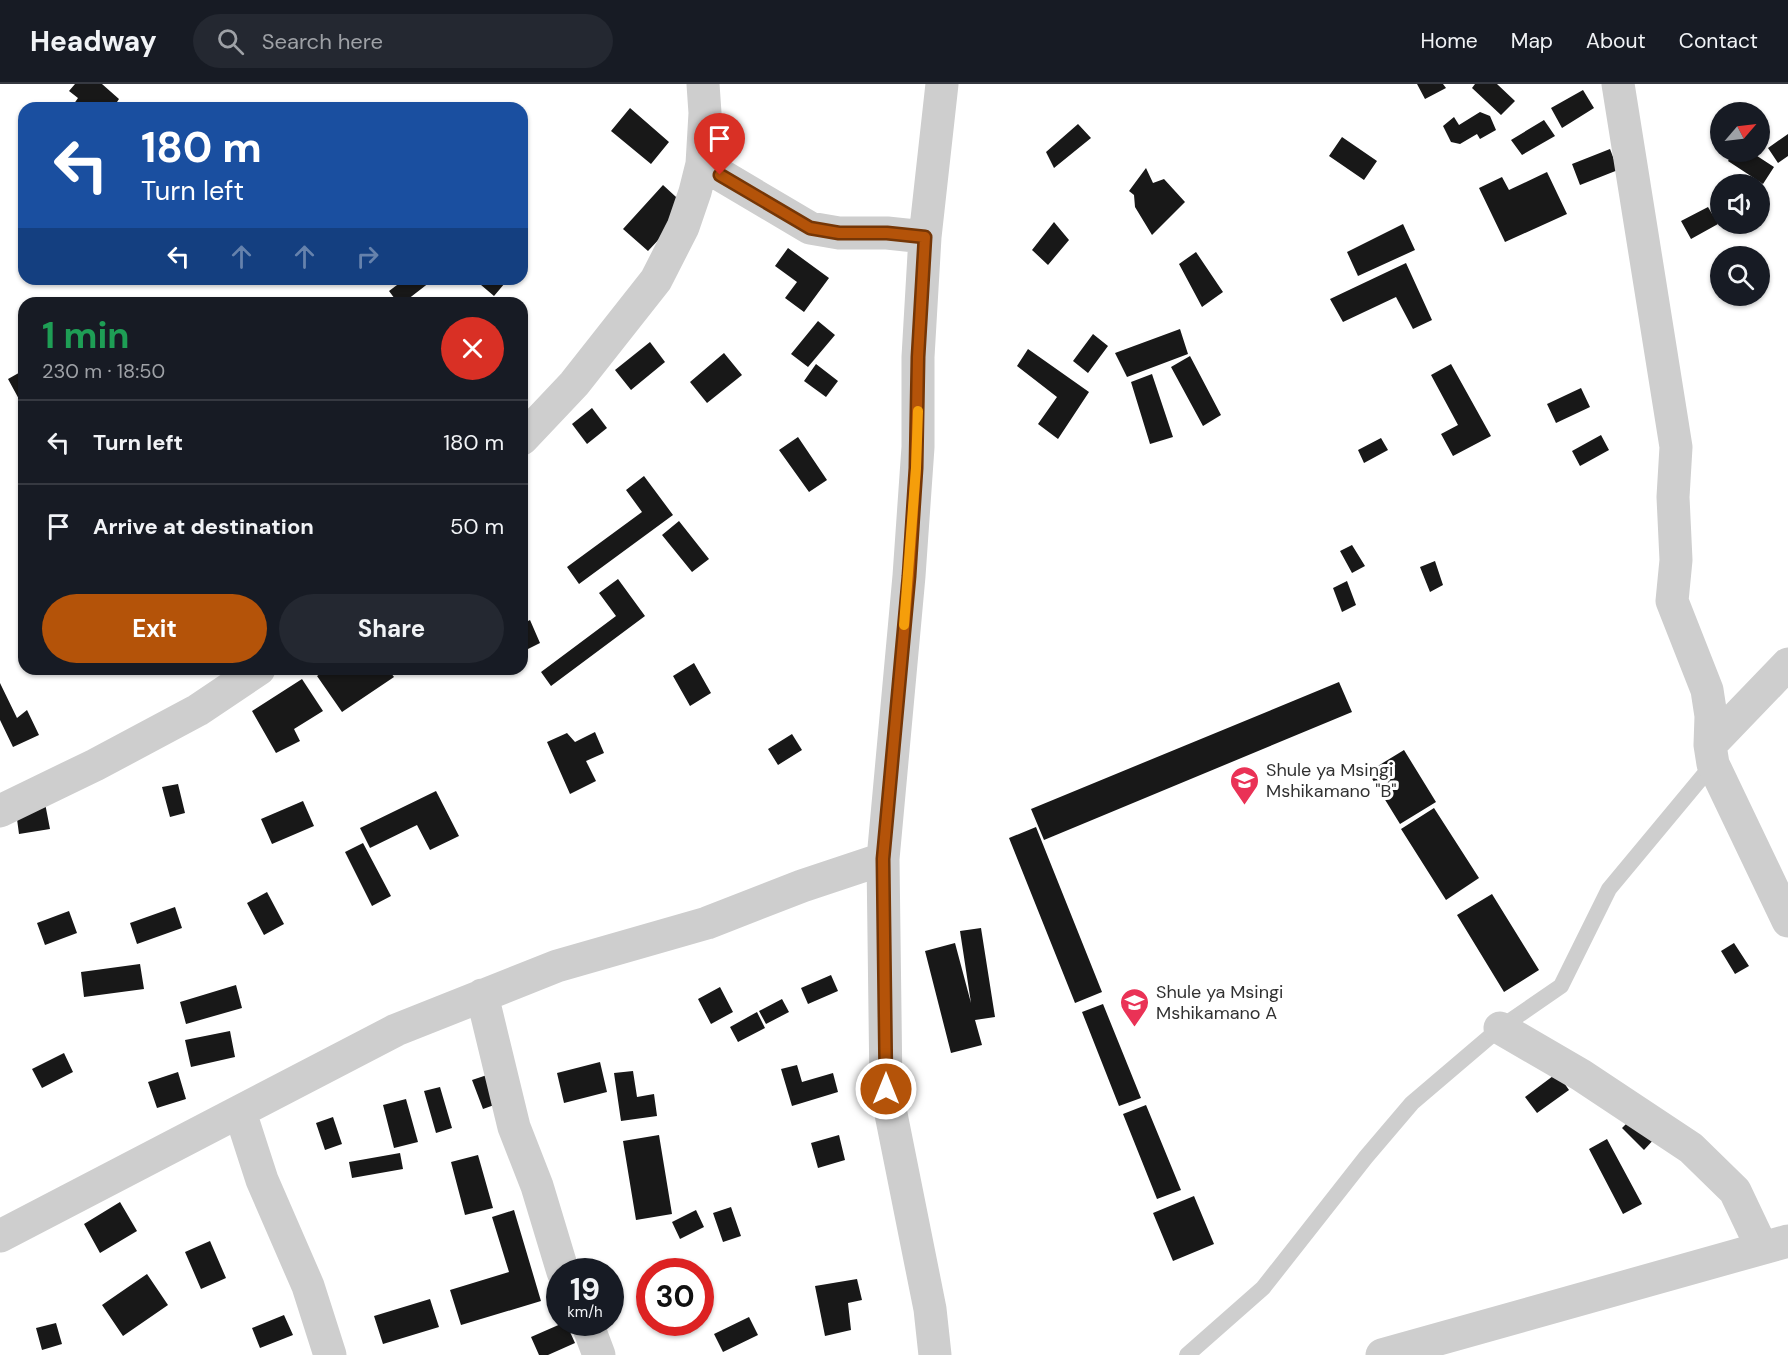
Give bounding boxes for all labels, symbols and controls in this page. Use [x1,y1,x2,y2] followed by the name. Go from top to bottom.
[193,14,613,68] search box
[30,23,157,60] text: Headway
[214,25,247,58] icon: search
[262,27,383,56] text: Search here
[1420,27,1478,55] text: Home
[1511,27,1553,55] text: Map
[1586,27,1646,55] text: About
[1679,27,1758,55] text: Contact
[1710,102,1770,162] north arrow
[1710,102,1770,306] map controls
[694,113,745,175] pin
[141,120,262,175] text: 180 m
[703,122,736,155] icon: arrive
[42,126,120,204] icon: left
[141,173,244,208] text: Turn left
[1710,174,1770,234] button: sound
[162,240,195,273] icon: left
[225,240,258,273] icon: ahead
[288,240,321,273] icon: ahead
[351,240,384,273] icon: right
[1710,246,1770,306] button: search
[42,312,130,359] text: 1 min
[441,317,504,380] button: close
[42,358,165,384] text: 230 m · 18:50
[42,426,75,459] icon: left
[93,428,183,457] text: Turn left
[443,428,504,457] text: 180 m
[42,510,75,543] icon: arrive
[93,512,314,541] text: Arrive at destination
[450,512,504,541] text: 50 m
[42,594,267,663] button: Exit
[279,594,504,663] button: Share
[1266,758,1397,803] place label: Shule ya Msingi Mshikamano "B"
[1229,764,1261,806] school or university icon: Shule ya Msingi Mshikamano "B"
[1156,980,1283,1025] place label: Shule ya Msingi Mshikamano A
[1119,986,1151,1028] school or university icon: Shule ya Msingi Mshikamano A
[854,1057,918,1121] position arrow
[636,1258,714,1336] speed limit sign: 30
[570,1270,600,1309] text: 19
[567,1302,603,1322] text: km/h

